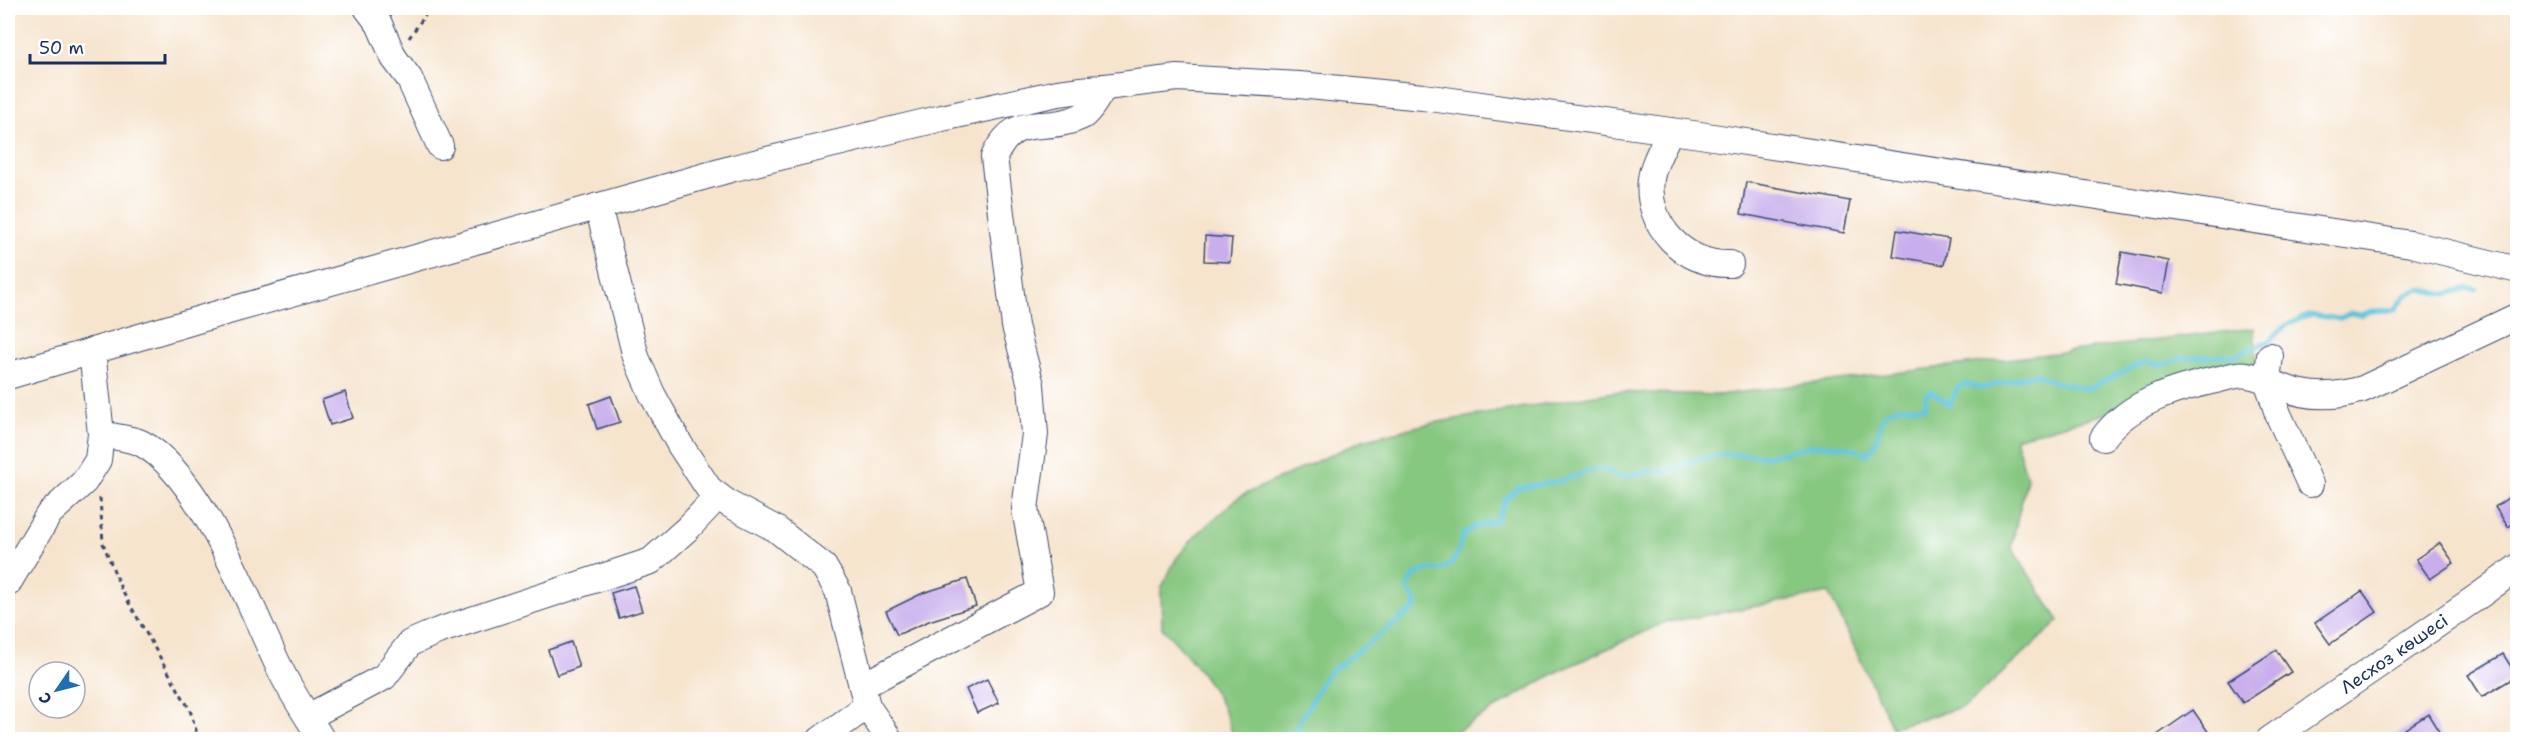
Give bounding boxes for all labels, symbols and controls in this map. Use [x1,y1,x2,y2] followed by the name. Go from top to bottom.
[30,27,165,65] scale bar
[39,36,84,60] text: 50 m
[2336,608,2453,699] street label: Лесхоз көшесі
[27,660,87,720] north arrow
[34,688,57,708] text: С

